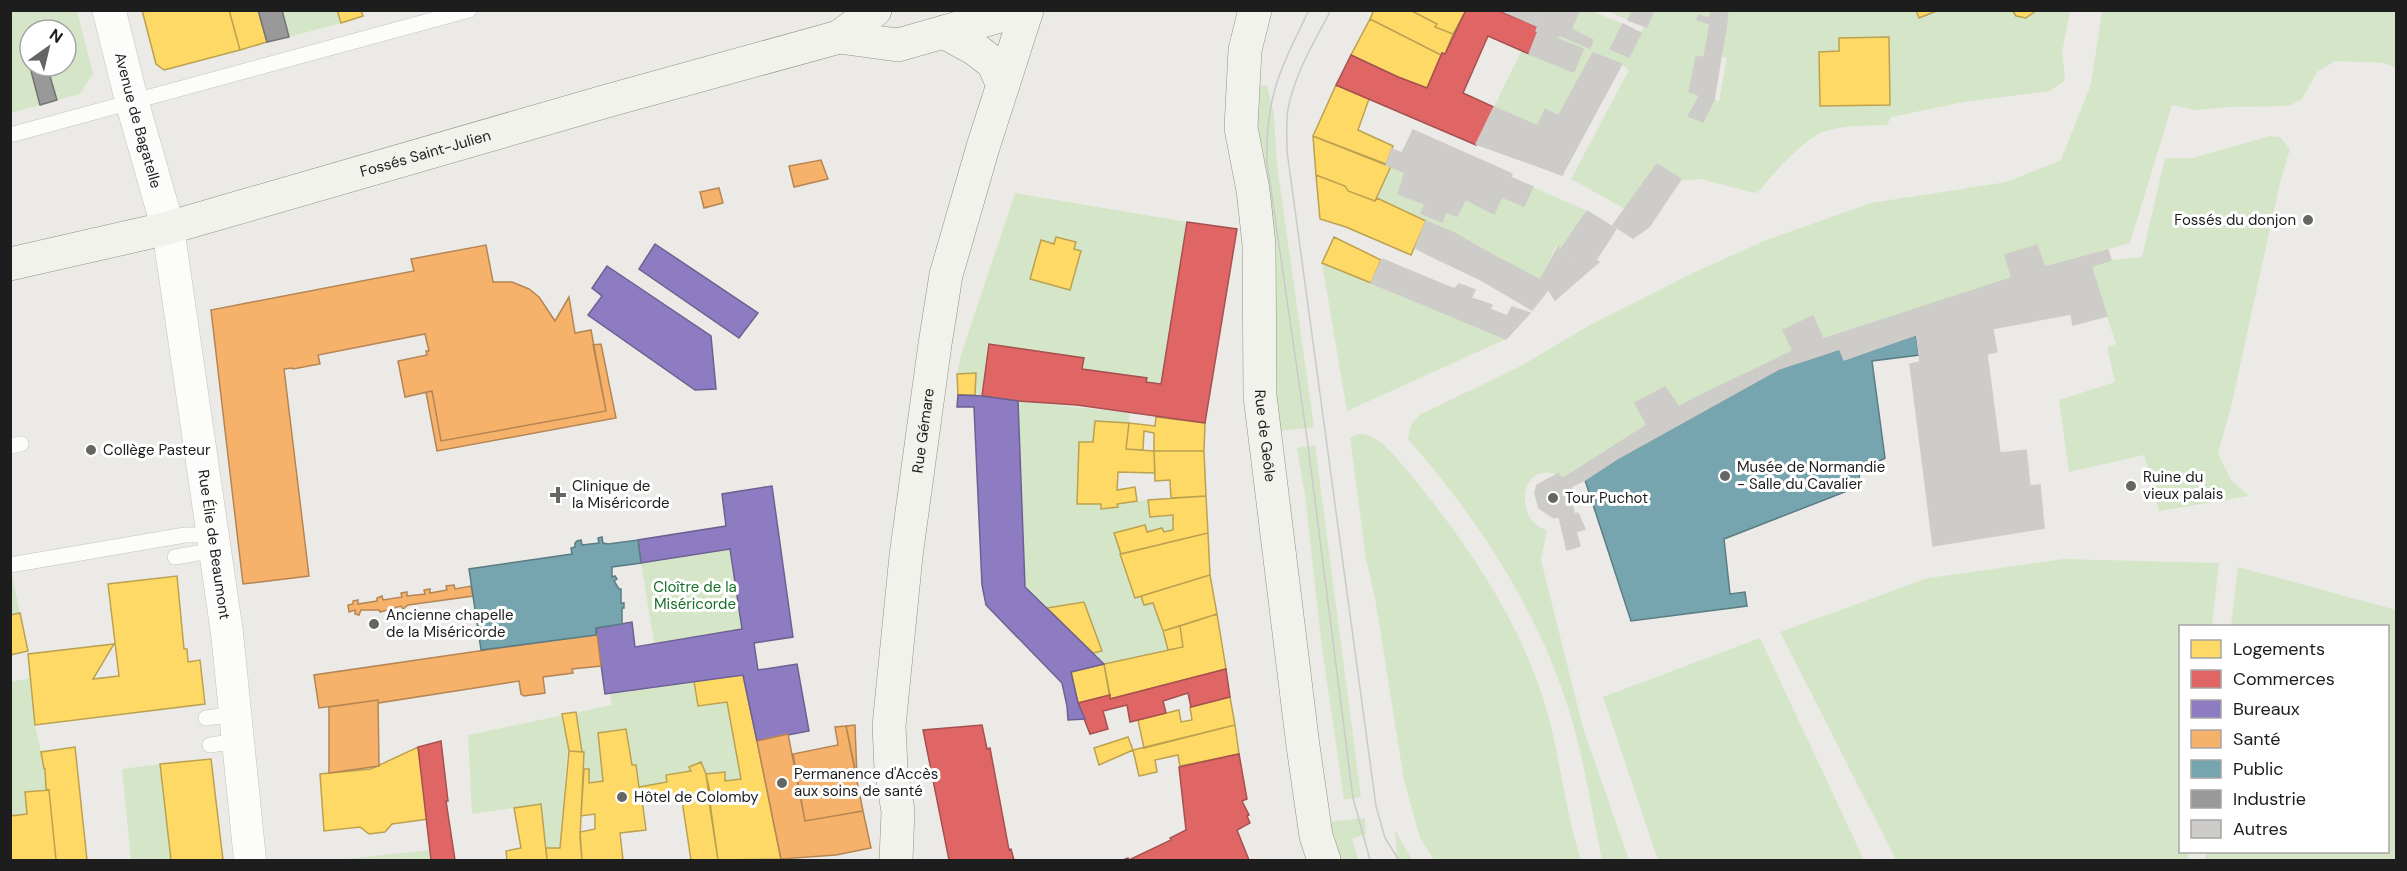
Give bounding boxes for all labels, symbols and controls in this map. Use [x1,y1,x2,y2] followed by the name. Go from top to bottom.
[18,18,78,78] north arrow
[45,24,67,48] text: N
[110,50,166,190] street label: Avenue de Bagatelle
[358,125,493,182] street label: Fossés Saint-Julien
[2174,210,2296,230] place label: Fossés du donjon
[2301,213,2315,227] marker: Fossés du donjon
[907,387,939,474] street label: Rue Gémare
[1250,390,1280,483] street label: Rue de Geôle
[103,440,211,460] place label: Collège Pasteur
[84,443,98,457] marker: Collège Pasteur
[1737,457,1885,494] place label: Musée de Normandie - Salle du Cavalier
[2143,467,2223,504] place label: Ruine du vieux palais
[193,468,235,621] street label: Rue Élie de Beaumont
[1718,469,1732,483] marker: Musée de Normandie - Salle du Cavalier
[572,476,670,513] place label: Clinique de la Miséricorde
[2124,479,2138,493] marker: Ruine du vieux palais
[549,486,567,504] marker: Clinique de la Miséricorde
[1565,488,1648,508] place label: Tour Puchot
[1546,491,1560,505] marker: Tour Puchot
[653,577,737,614] park label: Cloître de la Miséricorde
[386,605,514,642] place label: Ancienne chapelle de la Miséricorde
[367,617,381,631] marker: Ancienne chapelle de la Miséricorde
[2179,625,2389,853] legend
[2233,637,2325,661] text: Logements
[2233,667,2335,691] text: Commerces
[2233,697,2300,721] text: Bureaux
[2233,727,2281,751] text: Santé
[2233,757,2284,781] text: Public
[794,764,938,801] place label: Permanence d'Accès aux soins de santé
[775,776,789,790] marker: Permanence d'Accès aux soins de santé
[634,787,759,807] place label: Hôtel de Colomby
[2233,787,2306,811] text: Industrie
[615,790,629,804] marker: Hôtel de Colomby
[2233,817,2288,841] text: Autres

